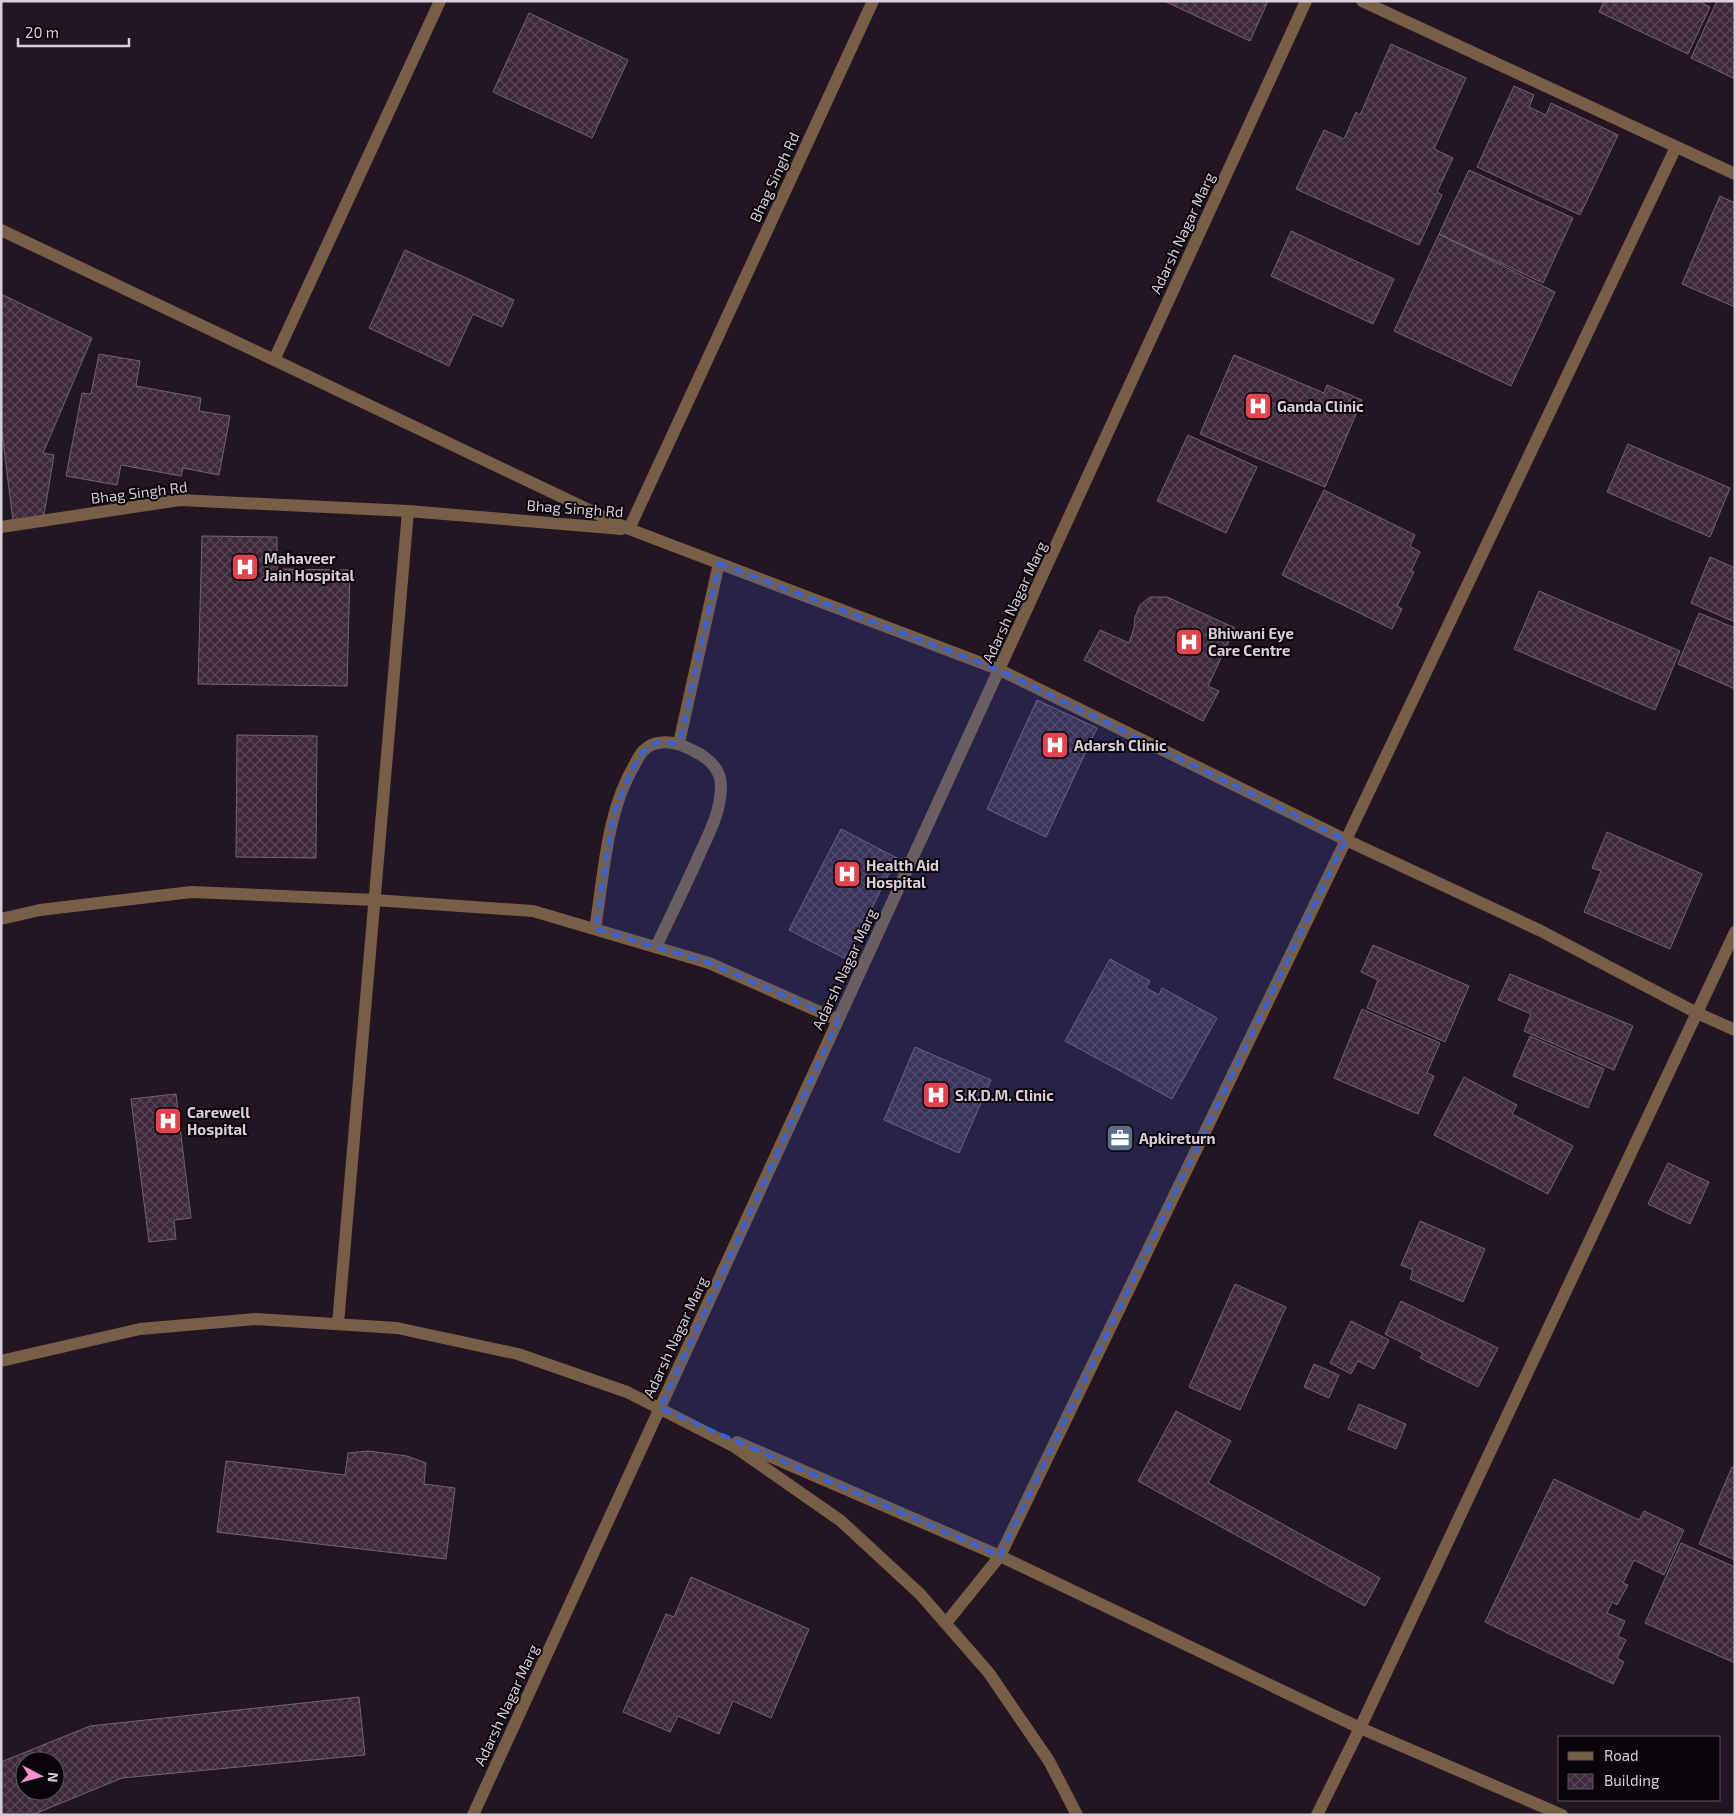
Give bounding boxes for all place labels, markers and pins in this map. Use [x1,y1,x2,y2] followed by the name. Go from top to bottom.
[1243,391,1273,421] hospital icon: Ganda Clinic
[1277,397,1364,415] place label: Ganda Clinic
[264,549,355,584] place label: Mahaveer Jain Hospital
[230,552,260,582] hospital icon: Mahaveer Jain Hospital
[1208,624,1294,659] place label: Bhiwani Eye Care Centre
[1174,627,1204,657] hospital icon: Bhiwani Eye Care Centre
[1040,730,1070,760] hospital icon: Adarsh Clinic
[1074,736,1167,754] place label: Adarsh Clinic
[866,856,939,891] place label: Health Aid Hospital
[832,859,862,889] hospital icon: Health Aid Hospital
[921,1080,951,1110] hospital icon: S.K.D.M. Clinic
[955,1086,1054,1104] place label: S.K.D.M. Clinic
[187,1103,250,1138] place label: Carewell Hospital
[153,1106,183,1136] hospital icon: Carewell Hospital
[1105,1123,1135,1153] office icon: Apkireturn
[1139,1129,1216,1147] place label: Apkireturn

